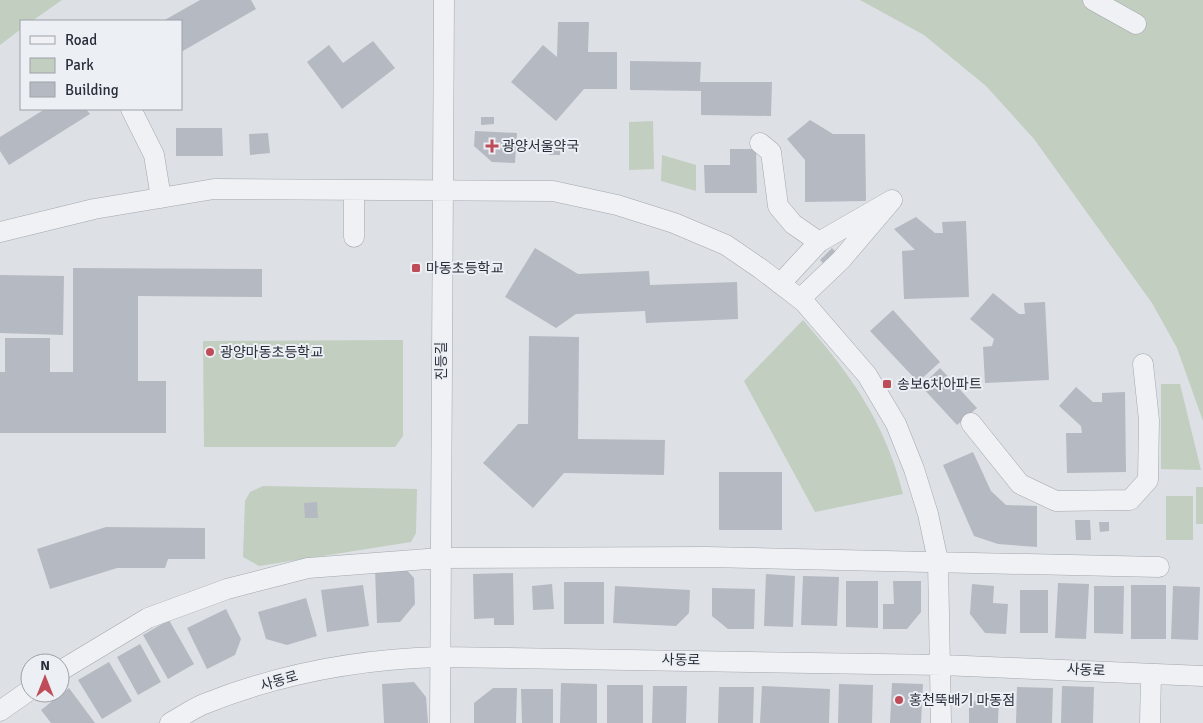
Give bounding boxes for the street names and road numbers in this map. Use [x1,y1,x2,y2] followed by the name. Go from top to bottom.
[433,342,450,380] street label: 진등길
[662,651,701,669] street label: 사동로
[1066,661,1106,680] street label: 사동로
[258,667,300,694] street label: 사동로

